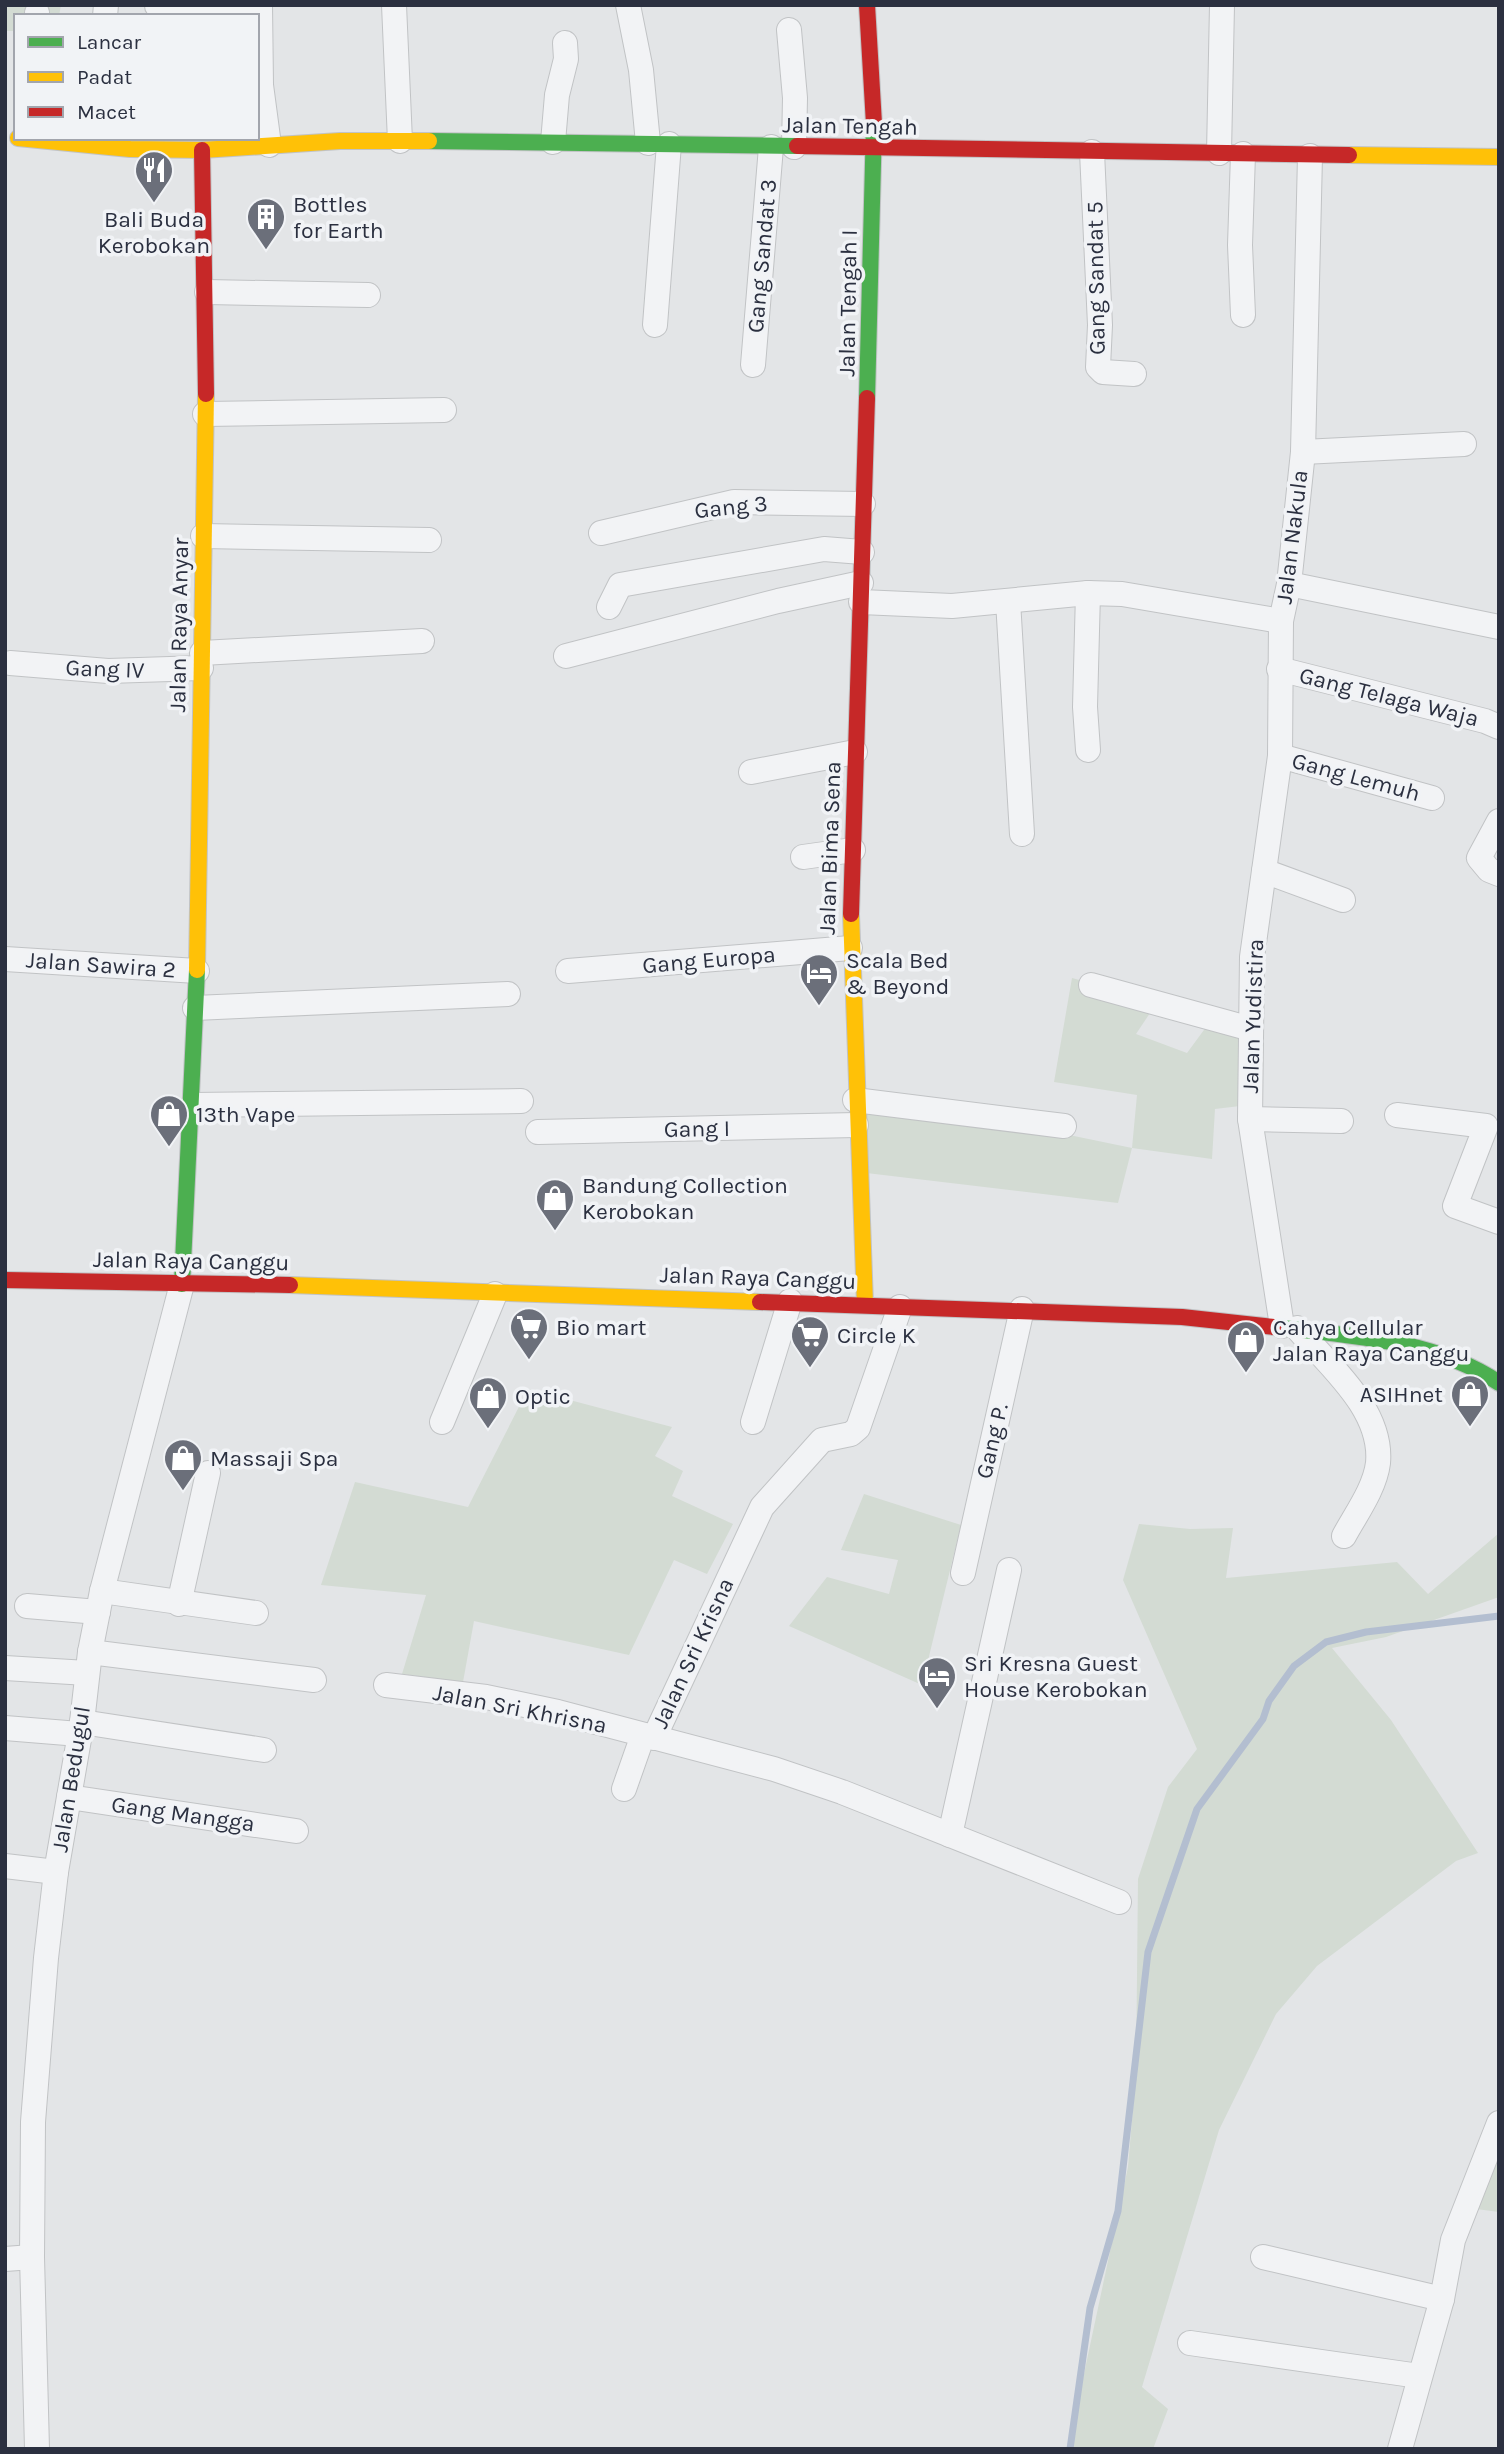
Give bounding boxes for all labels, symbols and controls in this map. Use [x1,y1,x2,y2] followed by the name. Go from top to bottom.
[14,14,259,140] legend
[77,30,141,54] text: Lancar
[77,65,132,89] text: Padat
[77,100,136,124] text: Macet
[782,111,918,141] street label: Jalan Tengah
[133,149,175,204] restaurant icon: Bali Buda Kerobokan
[742,178,782,334] street label: Gang Sandat 3
[293,191,384,244] place label: Bottles for Earth
[245,196,287,251] building icon: Bottles for Earth
[1081,201,1111,355] street label: Gang Sandat 5
[98,206,210,259] place label: Bali Buda Kerobokan
[833,229,863,377] street label: Jalan Tengah I
[1270,468,1314,606] street label: Jalan Nakula
[693,490,769,524] street label: Gang 3
[164,537,194,713] street label: Jalan Raya Anyar
[65,654,145,684] street label: Gang IV
[1296,662,1482,732] street label: Gang Telaga Waja
[1289,747,1423,807] street label: Gang Lemuh
[813,761,847,935] street label: Jalan Bima Sena
[1237,938,1269,1094] street label: Jalan Yudistira
[641,941,777,979] street label: Gang Europa
[25,946,177,984] street label: Jalan Sawira 2
[846,947,949,1000] place label: Scala Bed & Beyond
[798,952,840,1007] hotel icon: Scala Bed & Beyond
[148,1093,190,1148] shop icon: 13th Vape
[196,1101,295,1128] place label: 13th Vape
[664,1115,730,1143] street label: Gang I
[582,1172,788,1225] place label: Bandung Collection Kerobokan
[534,1177,576,1232] shop icon: Bandung Collection Kerobokan
[93,1246,289,1276] street label: Jalan Raya Canggu
[659,1261,857,1295] street label: Jalan Raya Canggu
[508,1306,550,1361] supermarket icon: Bio mart
[556,1314,647,1341] place label: Bio mart
[789,1314,831,1369] supermarket icon: Circle K
[1273,1314,1470,1367] place label: Cahya Cellular Jalan Raya Canggu
[1225,1319,1267,1374] shop icon: Cahya Cellular Jalan Raya Canggu
[837,1322,916,1349] place label: Circle K
[1449,1373,1491,1428] shop icon: ASIHnet
[467,1375,509,1430] shop icon: Optic
[1360,1381,1443,1408] place label: ASIHnet
[515,1383,571,1410] place label: Optic
[970,1401,1014,1481] street label: Gang P.
[162,1437,204,1492] shop icon: Massaji Spa
[210,1445,339,1472] place label: Massaji Spa
[646,1574,740,1732] street label: Jalan Sri Krisna
[964,1650,1148,1703] place label: Sri Kresna Guest House Kerobokan
[916,1655,958,1710] hotel icon: Sri Kresna Guest House Kerobokan
[431,1679,609,1739] street label: Jalan Sri Khrisna
[46,1704,96,1854] street label: Jalan Bedugul
[110,1791,256,1837] street label: Gang Mangga

